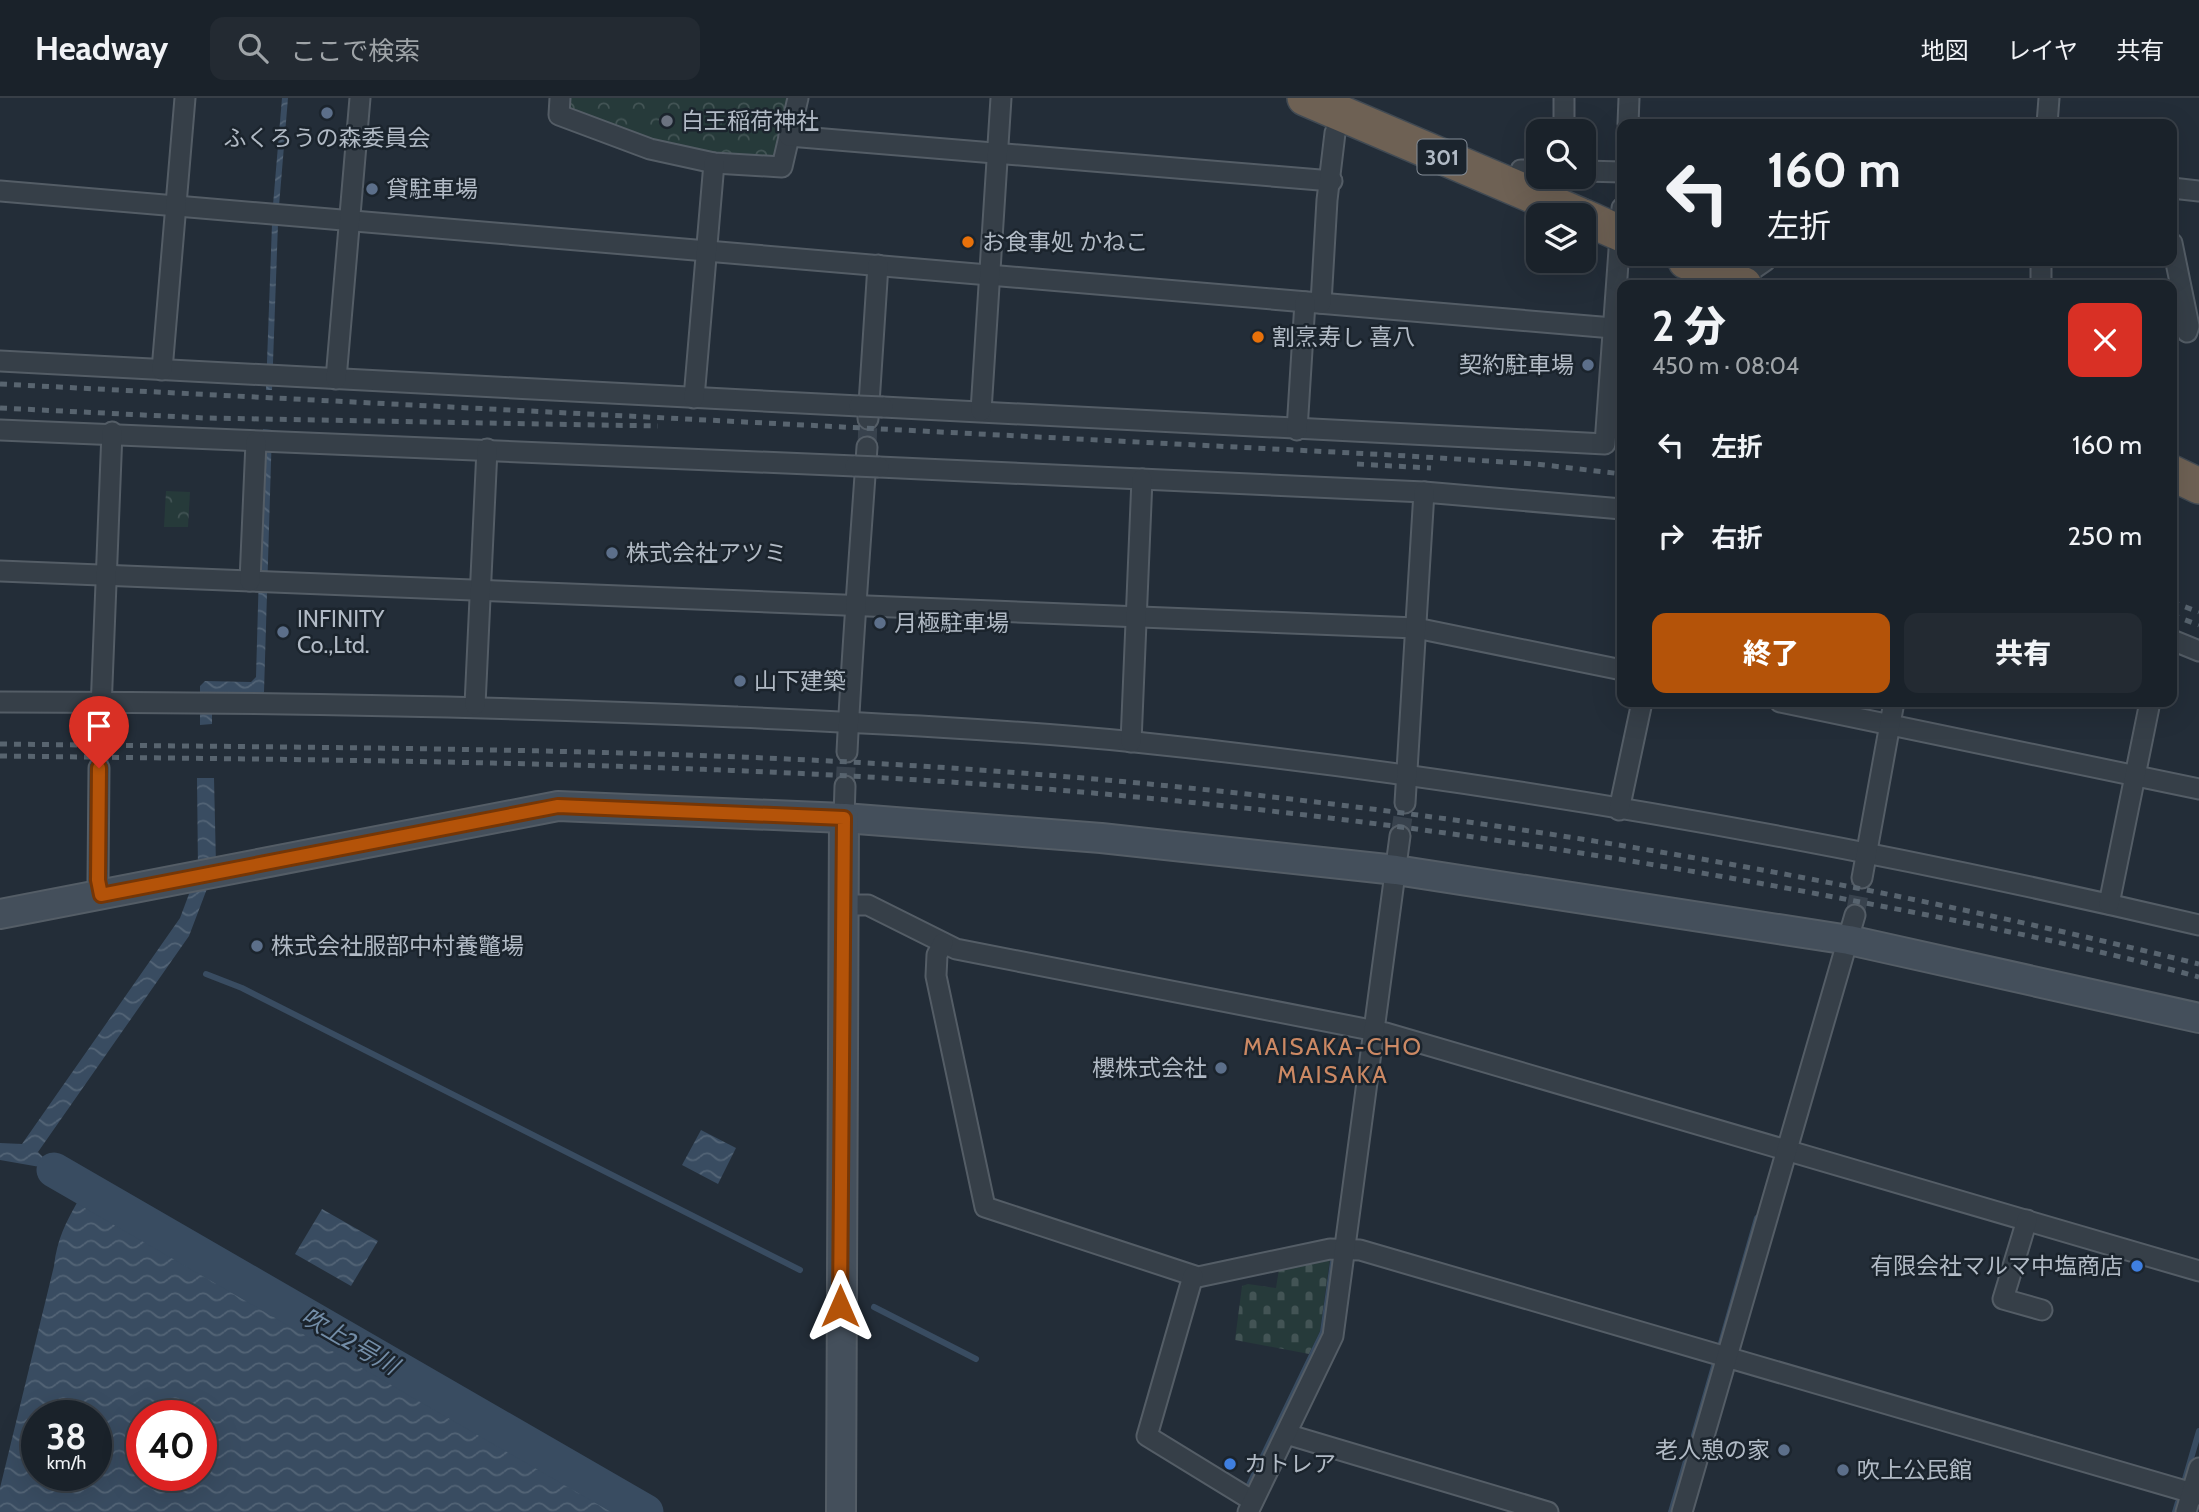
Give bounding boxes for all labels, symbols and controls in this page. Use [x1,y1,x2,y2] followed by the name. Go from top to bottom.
[210,17,700,80] search box
[35,28,168,68] text: Headway
[234,29,272,67] icon: search
[290,35,420,67] text: ここで検索
[1921,36,1969,65] text: 地図
[2007,36,2078,65] text: レイヤ
[2116,36,2164,65] text: 共有
[319,105,335,121] marker: ふくろうの森委員会
[681,107,819,135] place label: 白王稲荷神社
[659,113,675,129] marker: 白王稲荷神社
[1526,119,1596,273] map controls
[1526,119,1596,189] button: search
[224,124,431,152] place label: ふくろうの森委員会
[1418,140,1466,174] road number: 301
[1767,140,1901,199] text: 160 m
[1652,147,1743,238] icon: left
[386,175,478,203] place label: 貸駐車場
[364,181,380,197] marker: 貸駐車場
[1526,203,1596,273] button: layers
[1767,206,1831,245] text: 左折
[982,228,1148,256] place label: お食事処 かねこ
[960,234,976,250] marker: お食事処 かねこ
[1652,300,1726,352] text: 2 分
[2068,303,2142,377] button: close
[1272,323,1415,351] place label: 割烹寿し 喜八
[1250,329,1266,345] marker: 割烹寿し 喜八
[1459,351,1574,379] place label: 契約駐車場
[1652,352,1799,380] text: 450 m · 08:04
[1580,357,1596,373] marker: 契約駐車場
[1652,426,1690,464] icon: left
[2072,429,2142,461] text: 160 m
[1711,431,1763,463] text: 左折
[1652,517,1690,555] icon: right
[2068,520,2142,552] text: 250 m
[1711,522,1763,554] text: 右折
[626,539,787,567] place label: 株式会社アツミ
[604,545,620,561] marker: 株式会社アツミ
[297,605,385,659] place label: INFINITY Co.,Ltd.
[894,609,1009,637] place label: 月極駐車場
[1652,613,1890,693] button: 終了
[1904,613,2142,693] button: 共有
[872,615,888,631] marker: 月極駐車場
[275,624,291,640] marker: INFINITY Co.,Ltd.
[754,667,846,695] place label: 山下建築
[732,673,748,689] marker: 山下建築
[69,696,129,768] pin
[80,707,118,745] icon: arrive
[271,932,524,960] place label: 株式会社服部中村養鼈場
[249,938,265,954] marker: 株式会社服部中村養鼈場
[1243,1032,1423,1089] district label: MAISAKA-CHO MAISAKA
[1092,1054,1207,1082] place label: 櫻株式会社
[1213,1060,1229,1076] marker: 櫻株式会社
[1870,1252,2123,1280] place label: 有限会社マルマ中塩商店
[2129,1258,2145,1274] marker: 有限会社マルマ中塩商店
[803,1269,877,1343] position arrow
[296,1302,406,1382] water label: 吹上2号川
[126,1400,217,1491] speed limit sign: 40
[46,1415,87,1458] text: 38
[1655,1436,1770,1464] place label: 老人憩の家
[1776,1442,1792,1458] marker: 老人憩の家
[1244,1450,1336,1478] place label: カトレア
[47,1452,86,1474] text: km/h
[1222,1456,1238,1472] marker: カトレア
[1857,1456,1972,1484] place label: 吹上公民館
[1835,1462,1851,1478] marker: 吹上公民館

